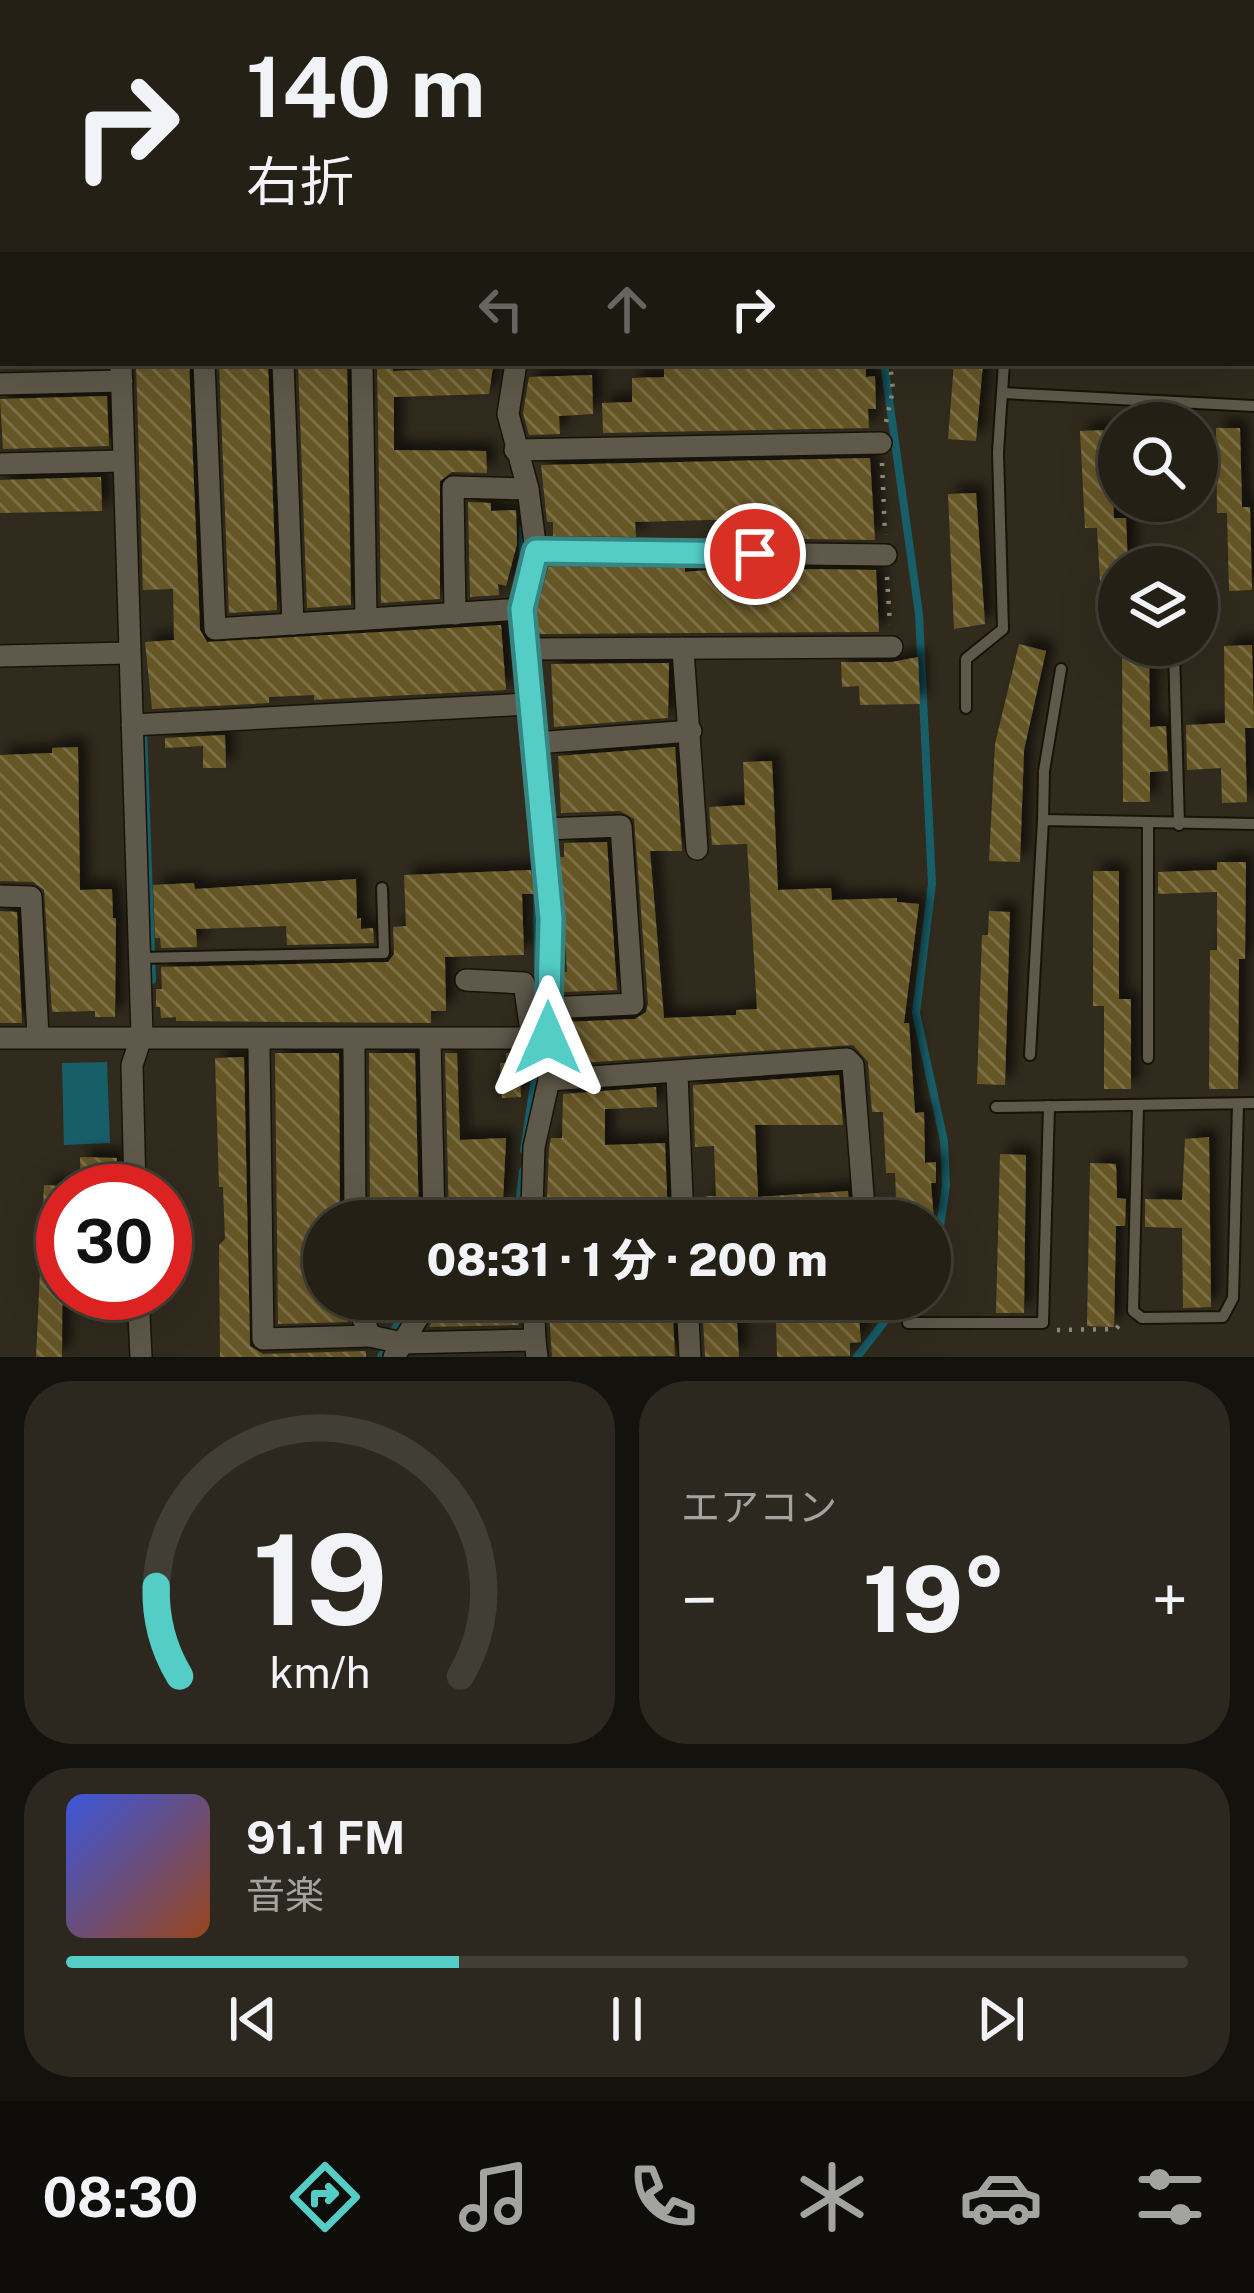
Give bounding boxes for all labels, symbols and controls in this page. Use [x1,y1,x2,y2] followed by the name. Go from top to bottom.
[246,37,485,136] text: 140 m
[48,48,204,204] icon: right
[246,150,354,213] text: 右折
[468,276,534,342] icon: left
[594,276,660,342] icon: ahead
[720,276,786,342] icon: right
[1098,402,1218,666] map controls
[1098,402,1218,522] button: search
[704,503,806,605] pin
[722,521,788,587] icon: arrive
[1098,546,1218,666] button: layers
[485,975,611,1101] position arrow
[36,1164,192,1320] speed limit sign: 30
[426,1233,828,1286] text: 08:31 · 1 分 · 200 m
[681,1484,837,1530] text: エアコン
[252,1506,387,1653] text: 19
[863,1546,1006,1652] text: 19°
[681,1561,718,1639] text: −
[1151,1561,1188,1639] text: +
[269,1646,370,1697] text: km/h
[246,1811,405,1864] text: 91.1 FM
[246,1872,324,1918] text: 音楽
[220,1986,286,2052] icon: previous
[594,1986,660,2052] icon: pause
[968,1986,1034,2052] icon: next
[283,2155,367,2239] icon: directions
[452,2155,536,2239] icon: music
[621,2155,705,2239] icon: phone
[790,2155,874,2239] icon: climate
[959,2155,1043,2239] icon: car
[1128,2155,1212,2239] icon: filters
[42,2166,198,2229] text: 08:30

